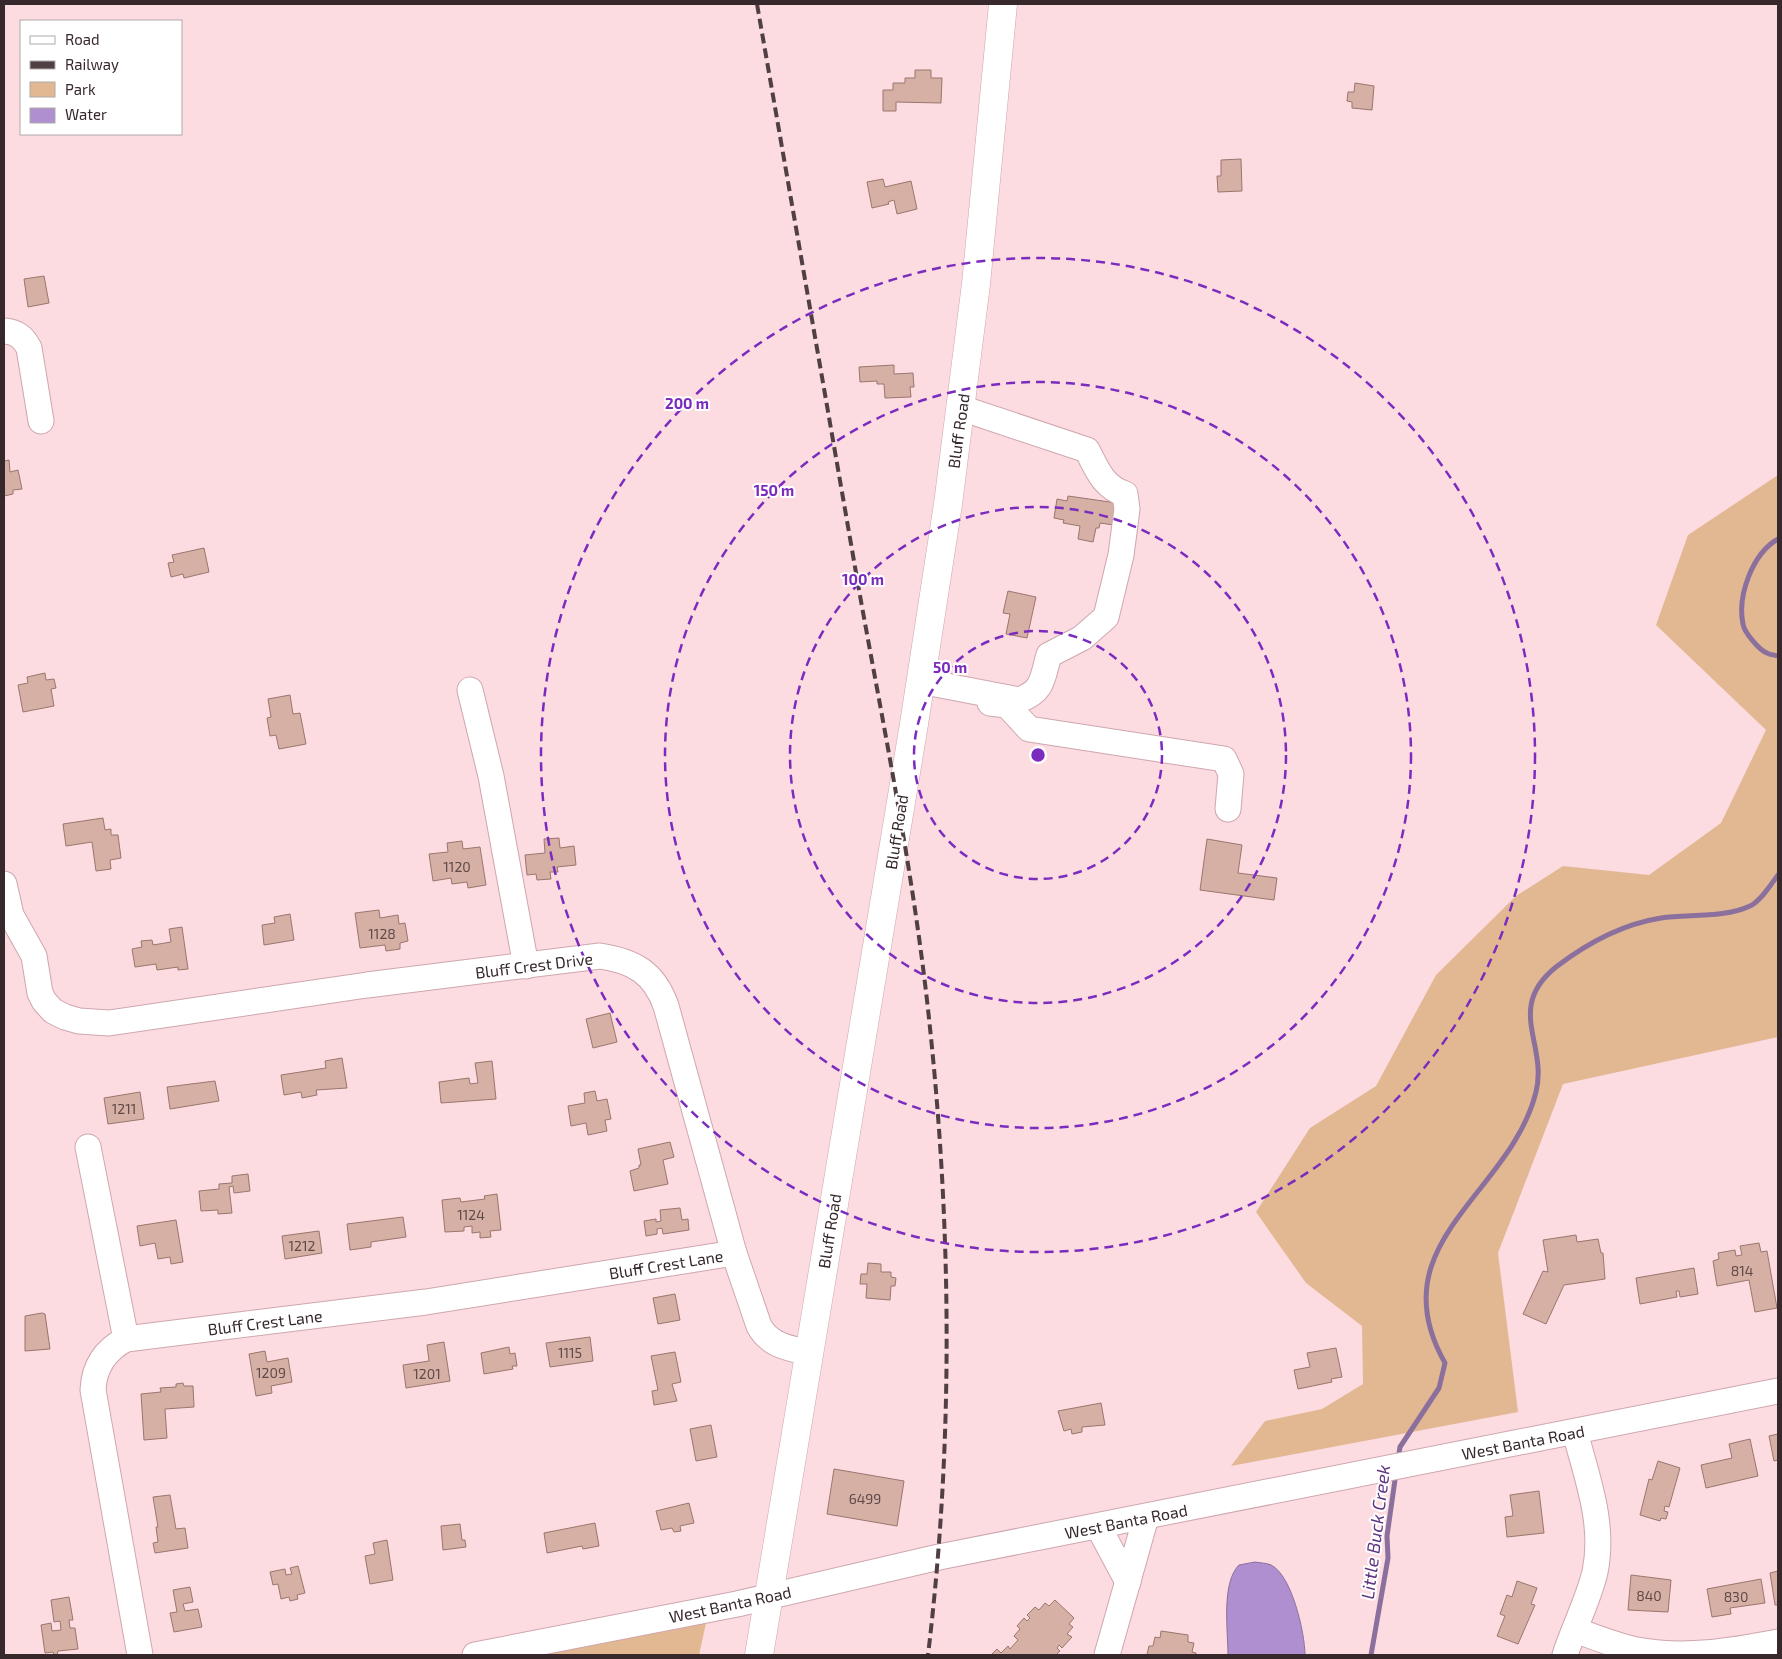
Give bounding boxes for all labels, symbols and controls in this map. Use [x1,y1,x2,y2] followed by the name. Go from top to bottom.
[20,20,182,135] legend
[65,30,100,48] text: Road
[65,55,119,73] text: Railway
[65,80,96,98] text: Park
[65,105,107,123] text: Water
[943,392,973,470] street label: Bluff Road
[665,394,709,412] text: 200 m
[754,481,794,499] text: 150 m
[842,570,884,588] text: 100 m
[933,658,967,676] text: 50 m
[1029,746,1047,764] centre of rings
[881,793,911,871] street label: Bluff Road
[443,858,471,875] house number: 1120
[368,925,396,942] house number: 1128
[474,948,594,982] street label: Bluff Crest Drive
[112,1100,136,1117] house number: 1211
[814,1192,844,1270] street label: Bluff Road
[457,1206,485,1223] house number: 1124
[289,1237,316,1254] house number: 1212
[608,1246,724,1282] street label: Bluff Crest Lane
[1731,1262,1753,1279] house number: 814
[207,1306,323,1338] street label: Bluff Crest Lane
[558,1344,582,1361] house number: 1115
[256,1364,286,1381] house number: 1209
[413,1365,441,1382] house number: 1201
[1460,1421,1586,1463] street label: West Banta Road
[1356,1463,1394,1601] water label: Little Buck Creek
[849,1490,881,1507] house number: 6499
[1063,1500,1189,1542] street label: West Banta Road
[667,1582,793,1626] street label: West Banta Road
[1636,1587,1662,1604] house number: 840
[1724,1588,1748,1605] house number: 830

